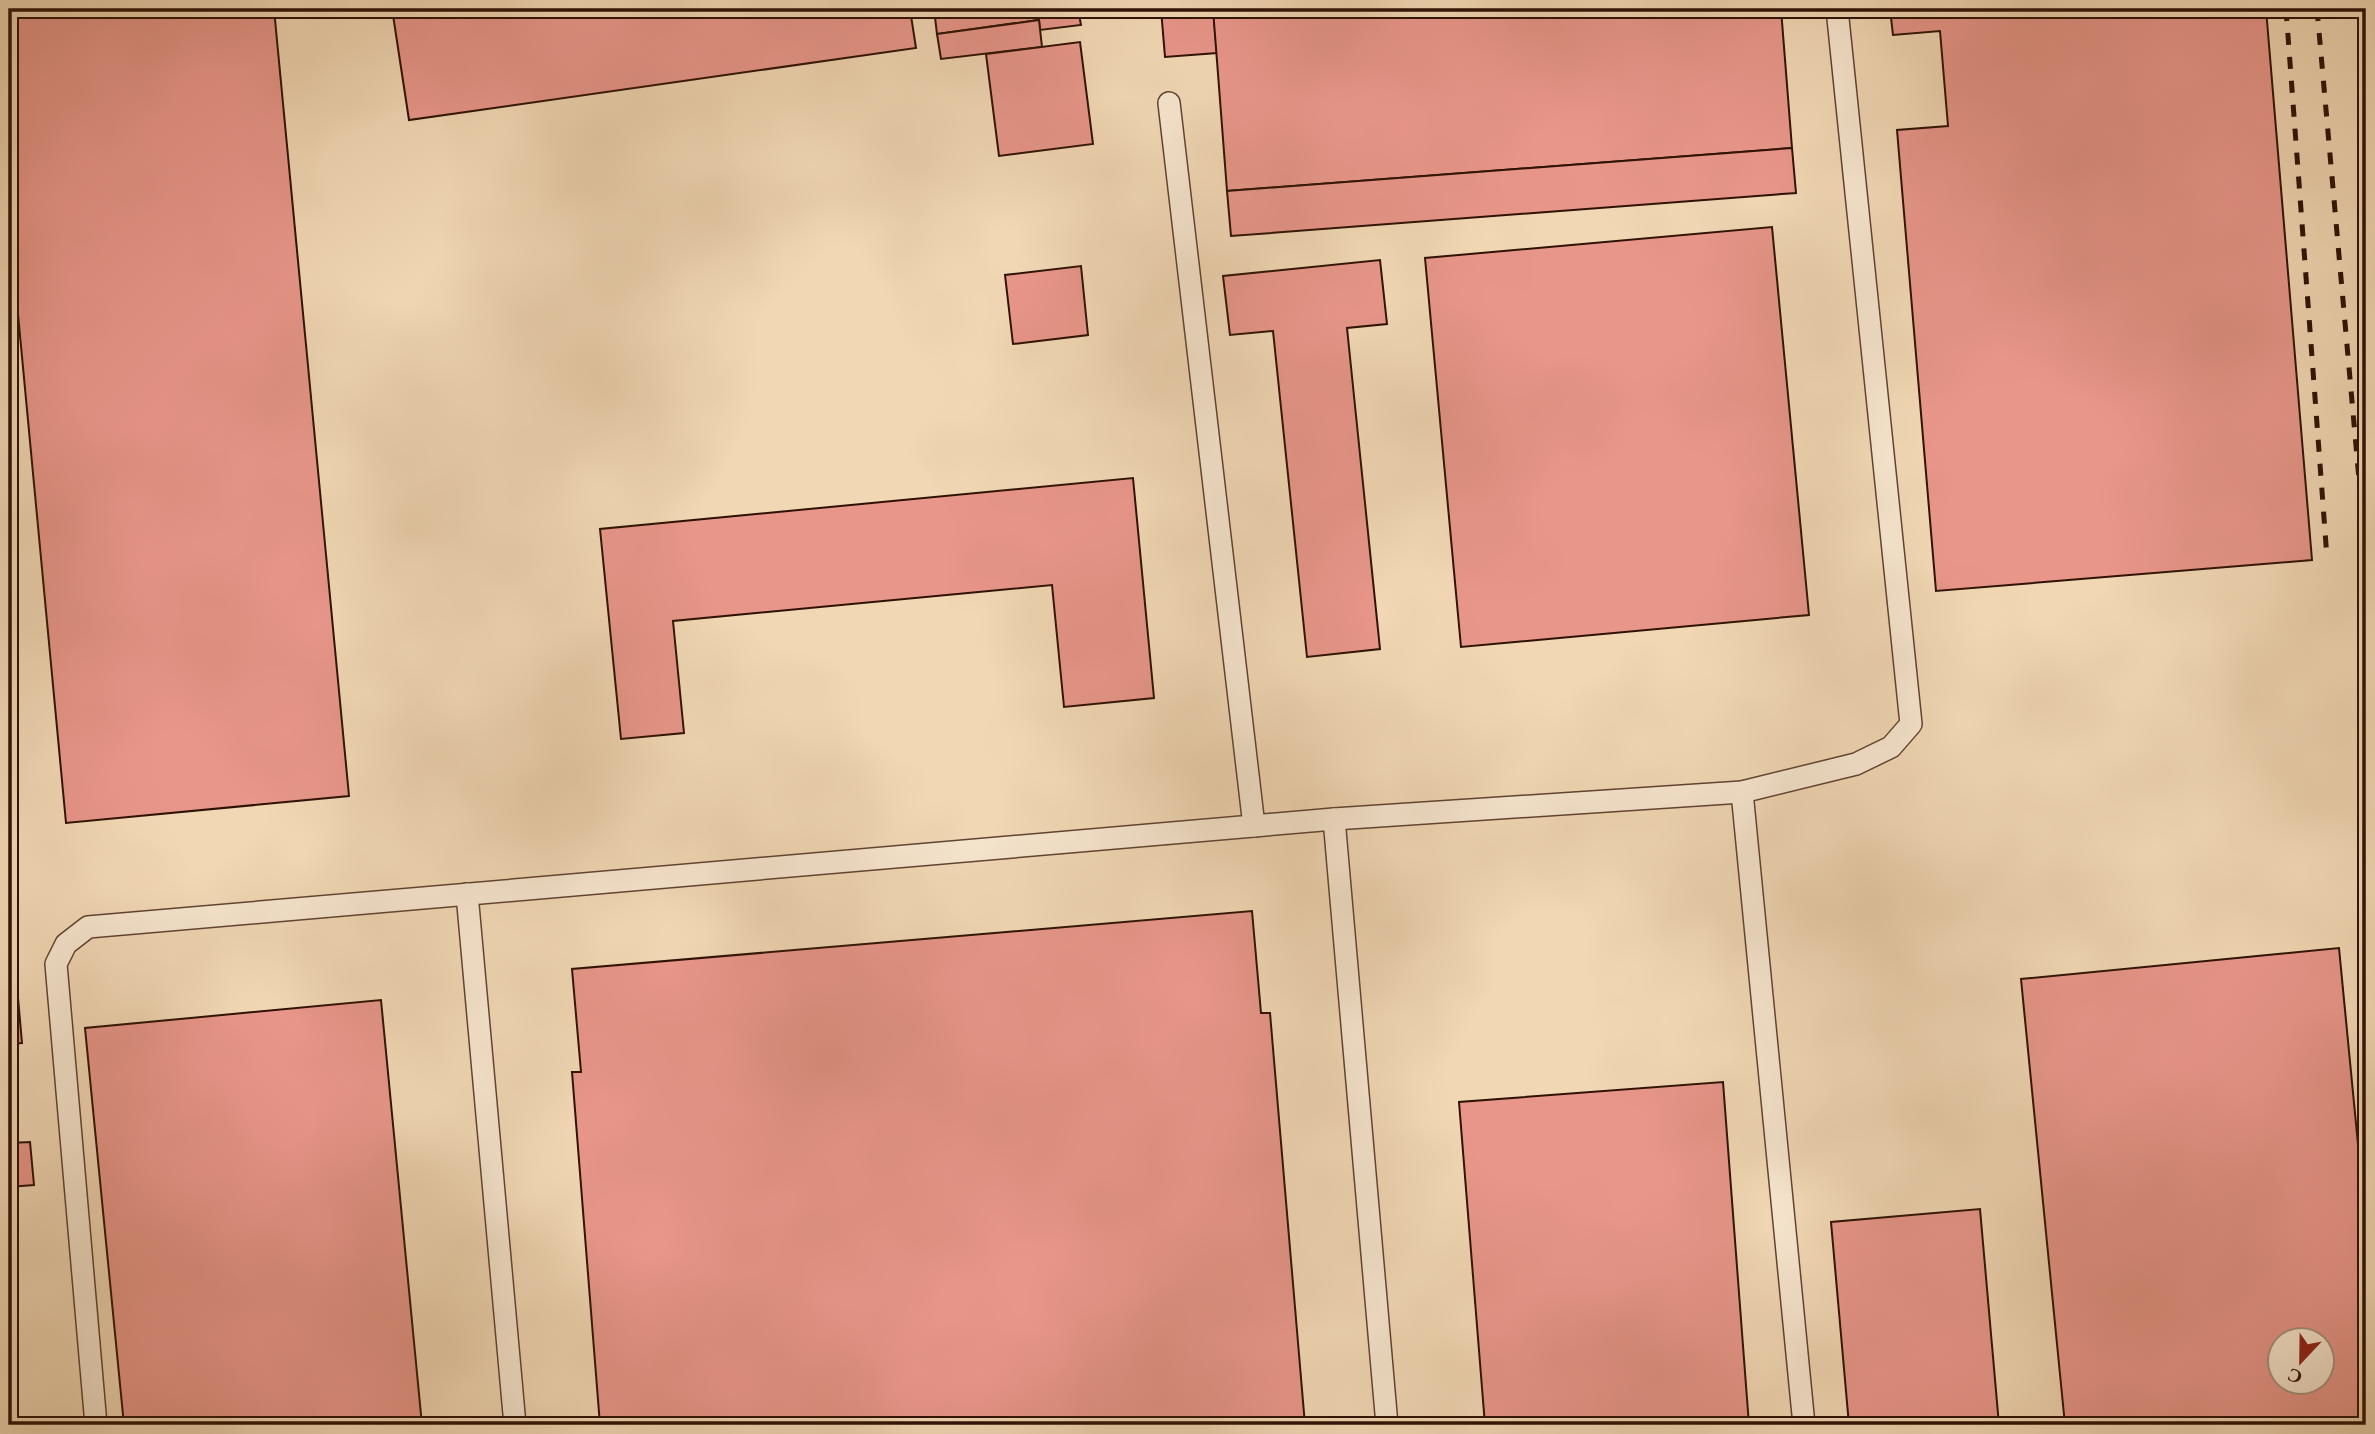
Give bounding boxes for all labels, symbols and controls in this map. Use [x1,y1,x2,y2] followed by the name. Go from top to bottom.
[2266,1326,2336,1396] north arrow
[2284,1362,2306,1390] text: С

